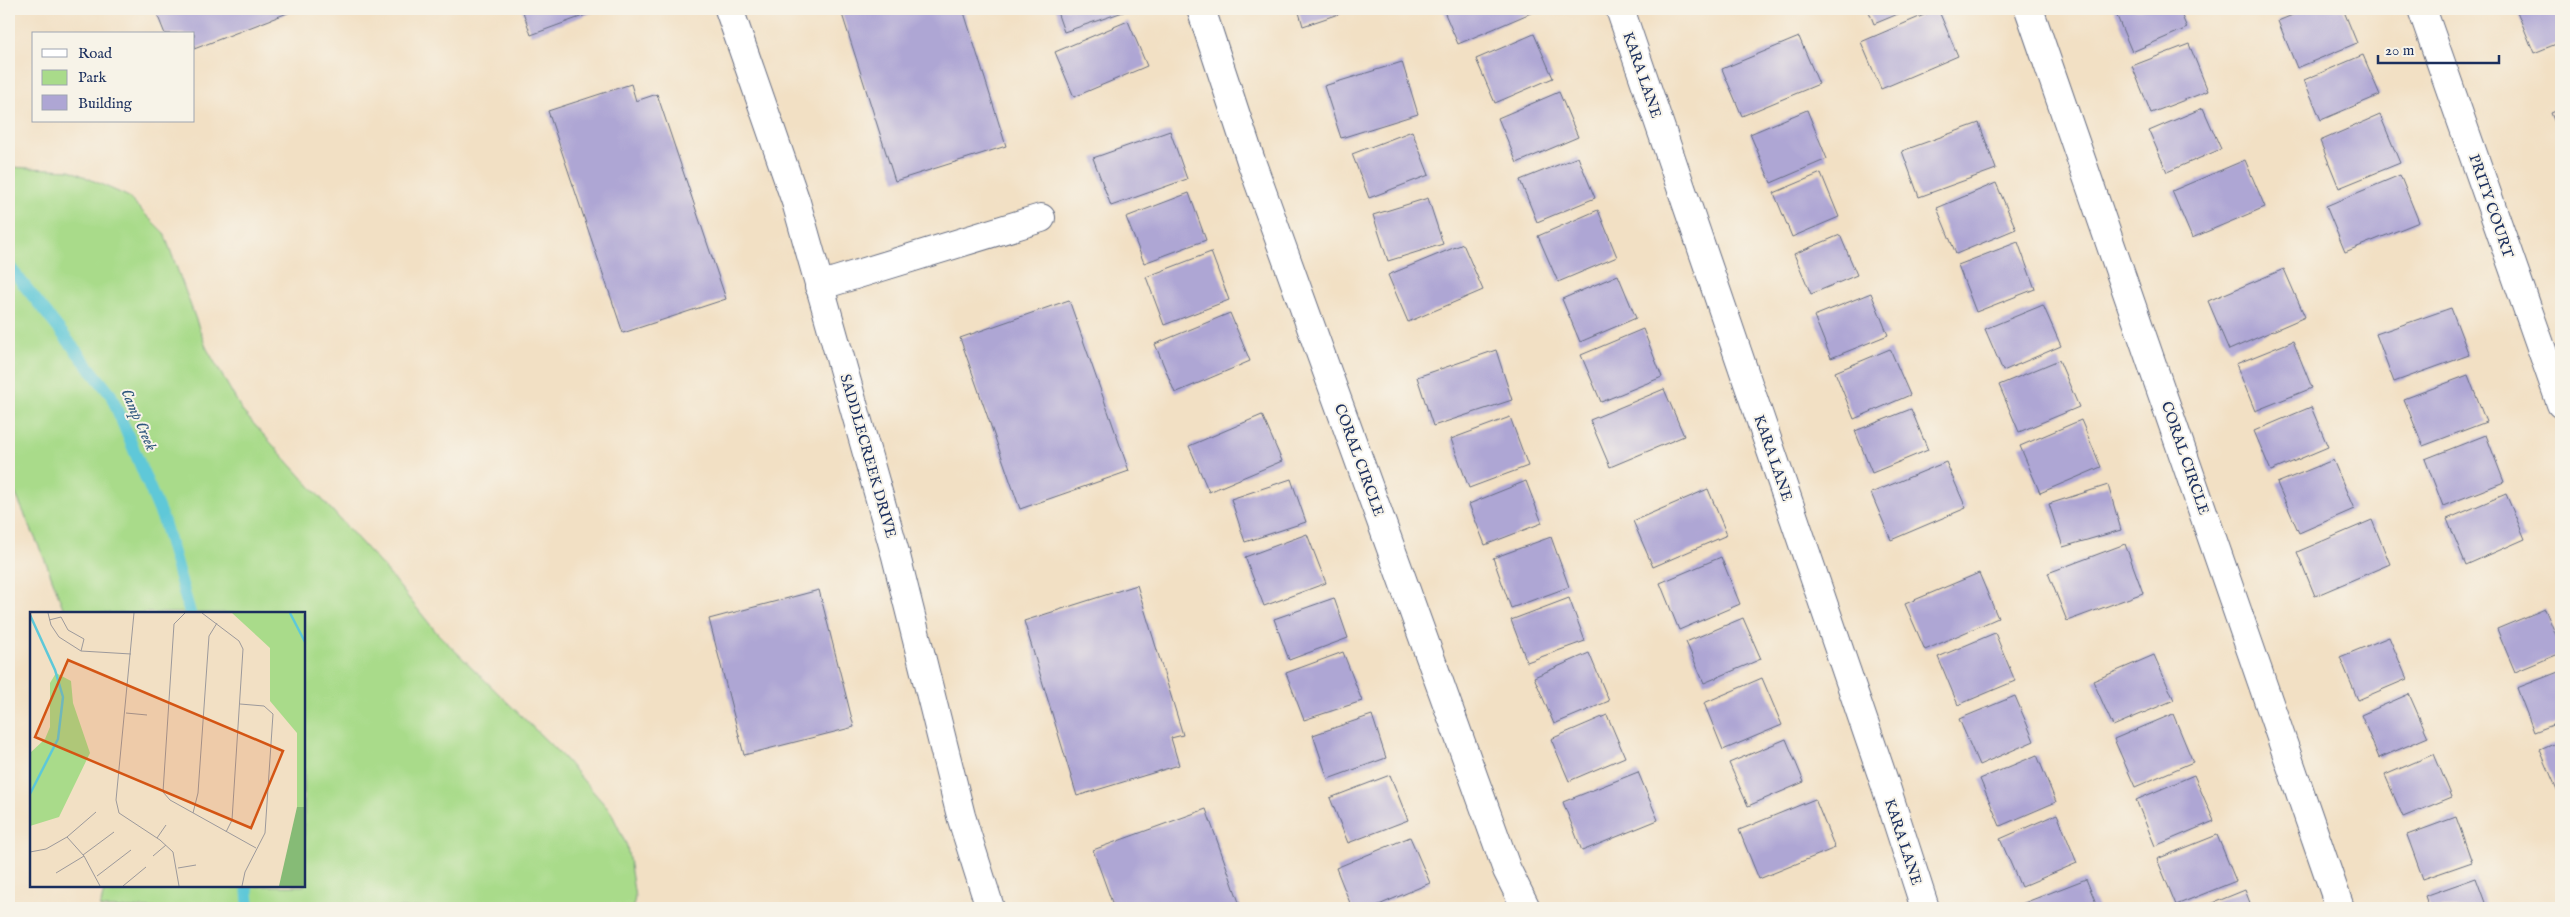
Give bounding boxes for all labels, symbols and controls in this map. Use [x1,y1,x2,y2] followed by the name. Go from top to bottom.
[1618,29,1666,121] street label: KARA LANE
[32,32,195,122] legend
[2378,32,2499,64] scale bar
[2385,41,2415,60] text: 20 m
[78,44,113,63] text: Road
[78,68,108,87] text: Park
[78,94,133,113] text: Building
[2464,152,2518,261] street label: PRITY COURT
[836,372,900,540] street label: SADDLECREEK DRIVE
[115,386,161,455] water label: Camp Creek
[2157,399,2213,517] street label: CORAL CIRCLE
[1330,401,1388,519] street label: CORAL CIRCLE
[1749,412,1797,504] street label: KARA LANE
[30,612,305,887] inset map
[1880,796,1926,888] street label: KARA LANE

